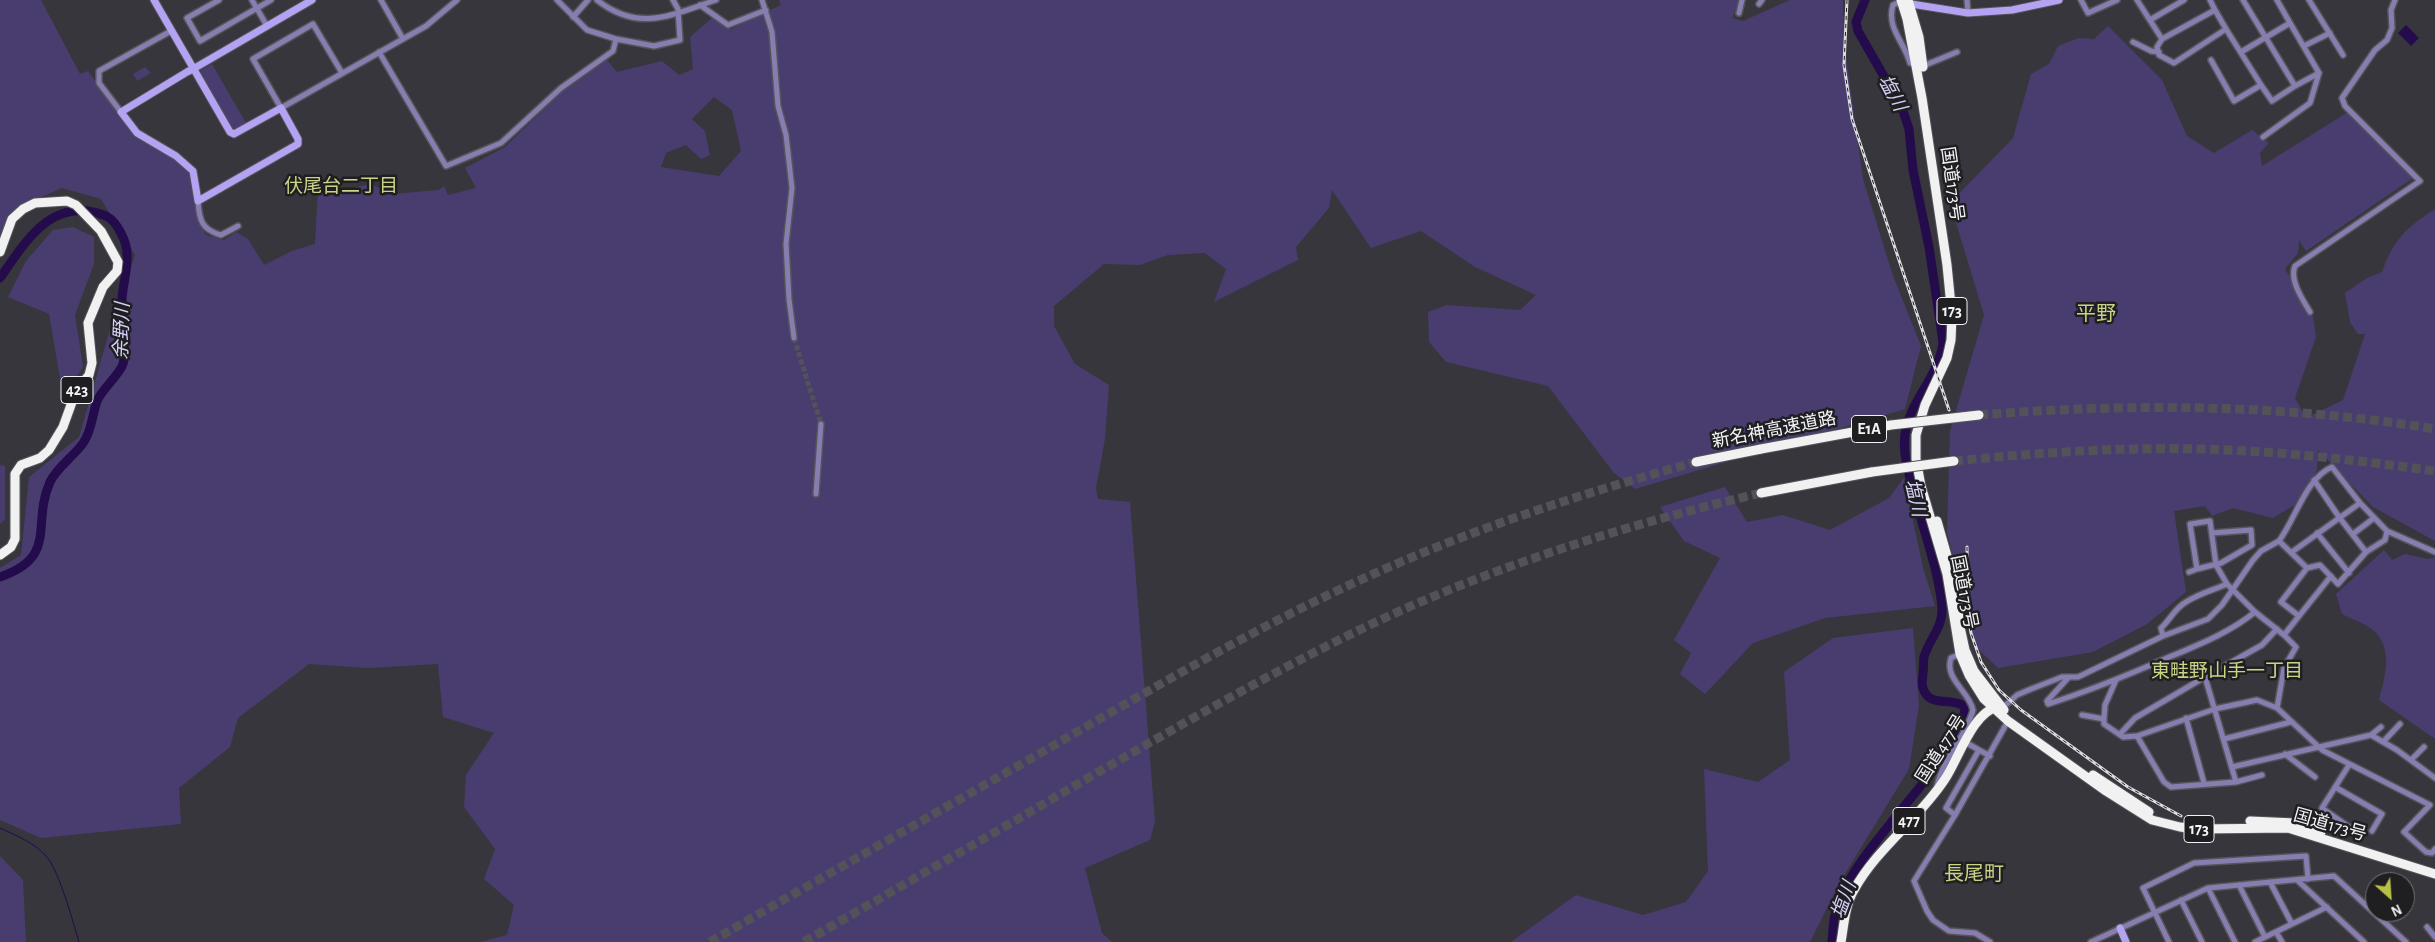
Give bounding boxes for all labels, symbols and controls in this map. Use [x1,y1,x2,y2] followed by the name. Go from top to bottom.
[1873,71,1911,115] water label: 塩川
[1936,145,1968,223] street label: 国道173号
[284,175,398,197] district label: 伏尾台二丁目
[1937,298,1967,324] road number: 173
[110,302,134,360] water label: 余野川
[2076,302,2116,326] district label: 平野
[61,376,93,404] road number: 423
[1710,407,1838,453] street label: 新名神高速道路
[1852,416,1886,442] road number: E1A
[1900,477,1930,519] water label: 塩川
[1946,553,1982,631] street label: 国道173号
[2151,660,2303,682] district label: 東畦野山手一丁目
[1911,710,1971,788] street label: 国道477号
[2291,804,2369,846] street label: 国道173号
[1893,808,1925,834] road number: 477
[2184,816,2214,842] road number: 173
[1944,862,2004,886] district label: 長尾町
[2365,872,2415,922] north arrow
[1827,878,1861,922] water label: 塩川
[2389,901,2404,918] text: N

